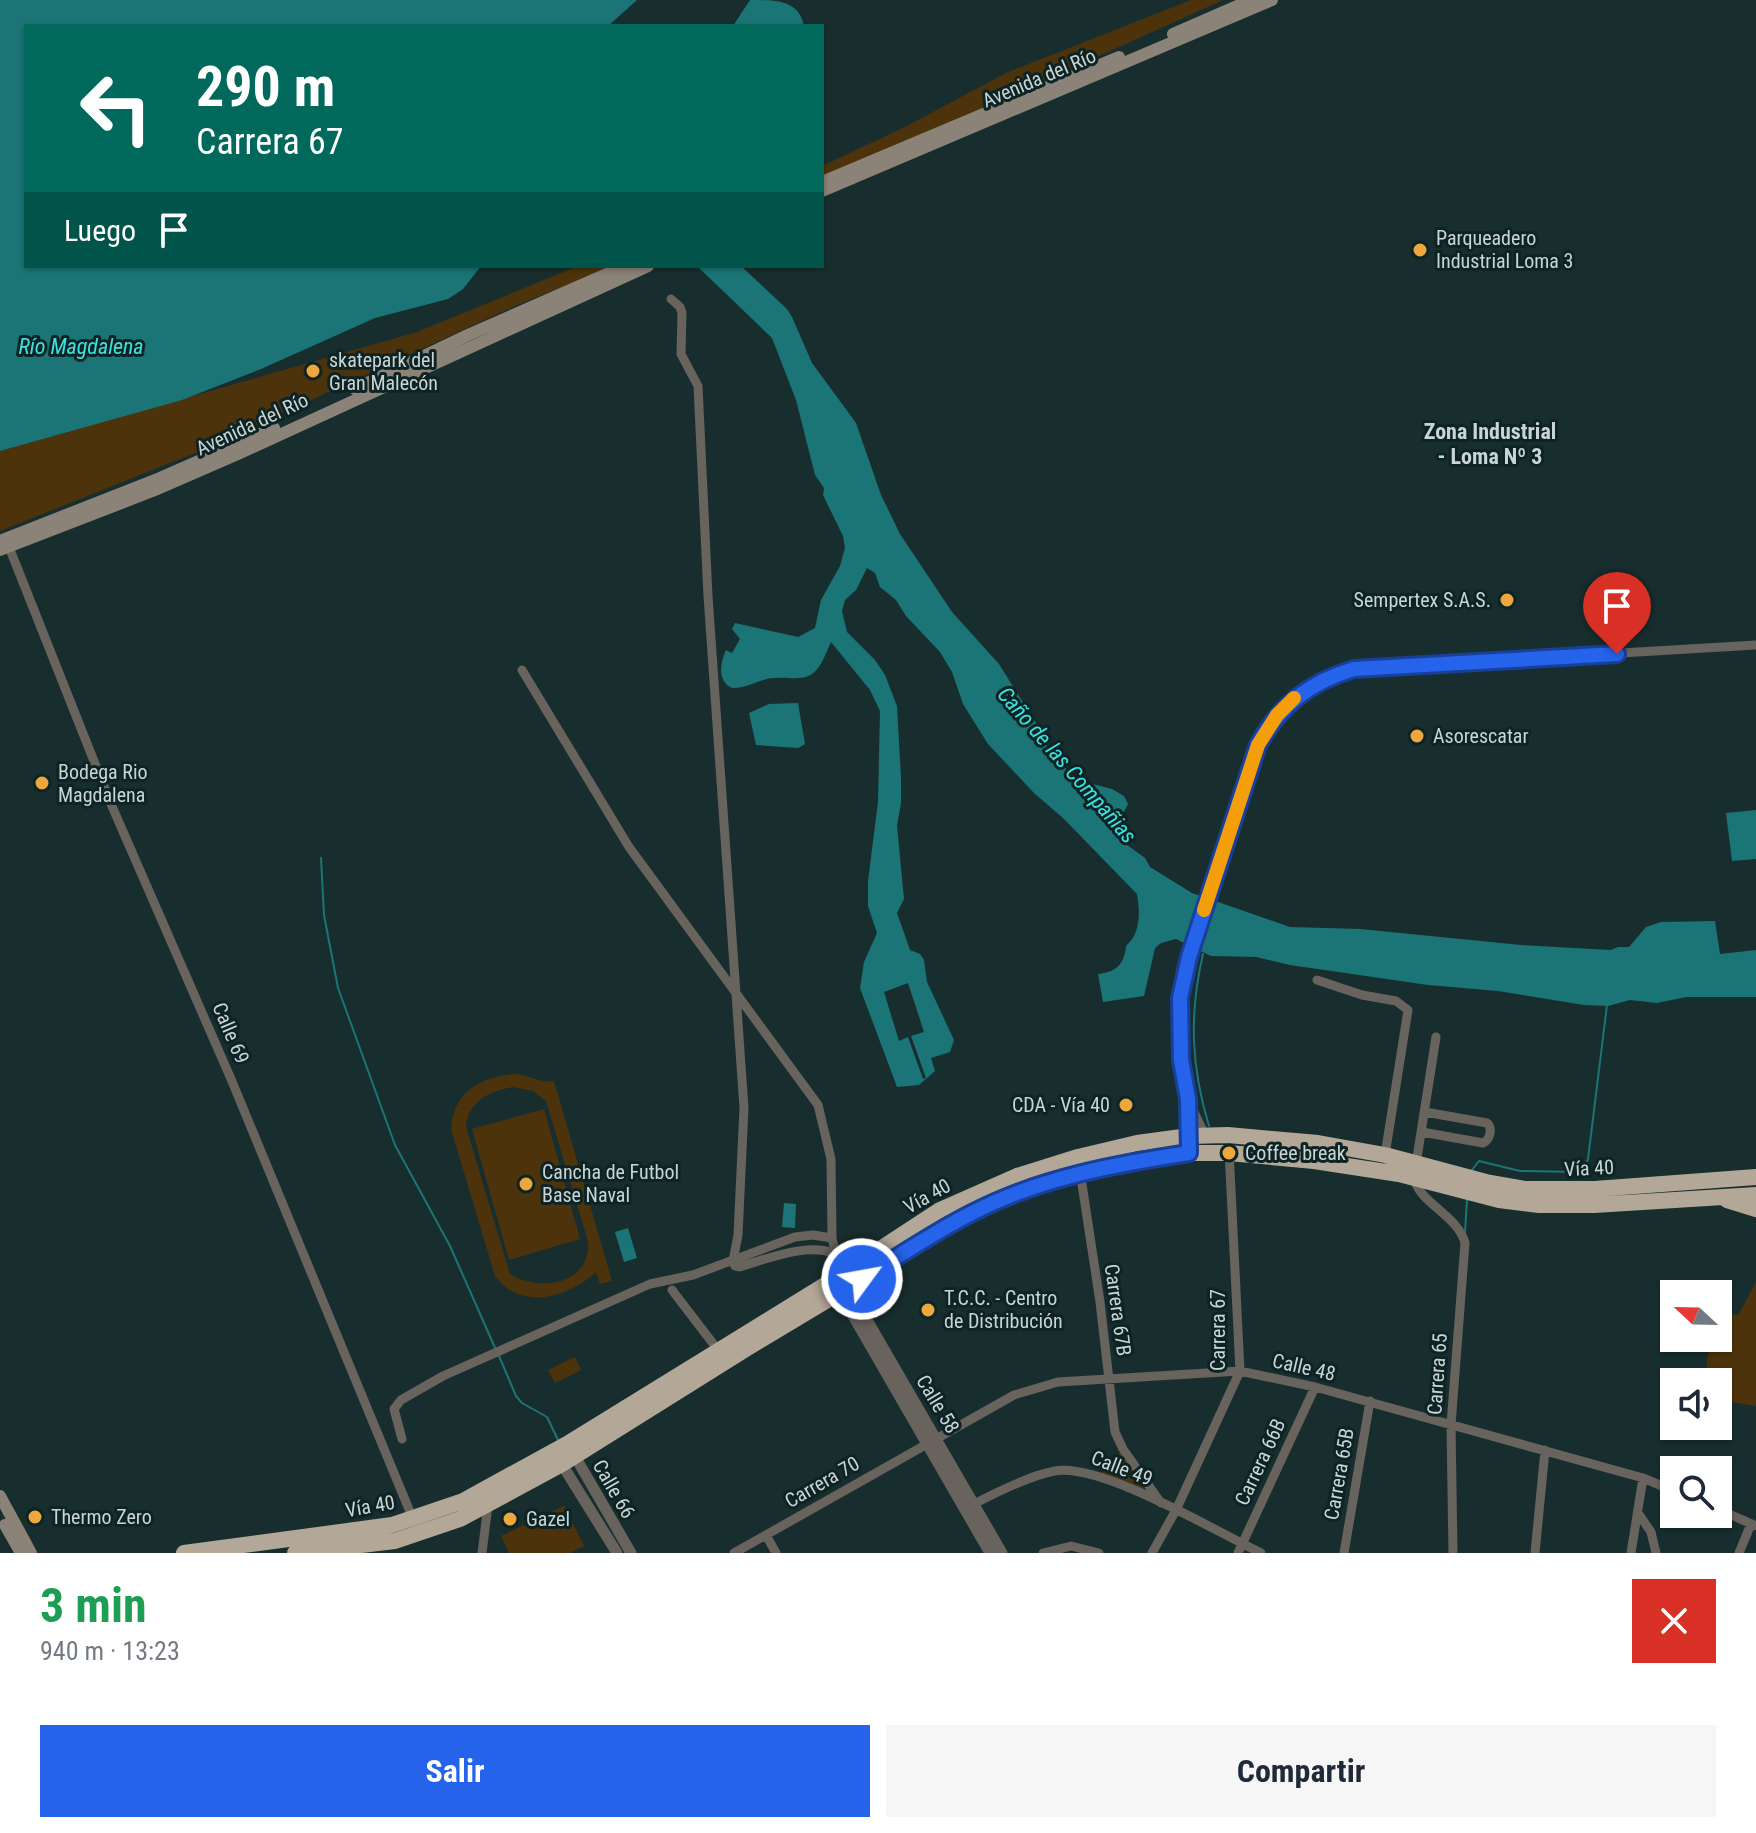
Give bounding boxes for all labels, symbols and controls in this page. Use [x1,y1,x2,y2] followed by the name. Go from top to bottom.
[979,43,1099,113] street label: Avenida del Río
[196,54,335,120] text: 290 m
[64,56,168,160] icon: left
[196,121,343,163] text: Carrera 67
[152,208,196,252] icon: arrive
[64,213,136,248] text: Luego
[1436,226,1573,273] place label: Parqueadero Industrial Loma 3
[1411,241,1429,259] marker: Parqueadero Industrial Loma 3
[18,334,144,359] water label: Río Magdalena
[329,348,438,395] place label: skatepark del Gran Malecón
[304,362,322,380] marker: skatepark del Gran Malecón
[192,388,312,460] street label: Avenida del Río
[1424,419,1556,469] district label: Zona Industrial - Loma Nº 3
[1583,572,1651,654] pin
[1595,584,1639,628] icon: arrive
[1354,588,1491,612] place label: Sempertex S.A.S.
[1498,591,1516,609] marker: Sempertex S.A.S.
[992,682,1142,848] water label: Caño de las Compañias
[1433,724,1529,748] place label: Asorescatar
[1408,727,1426,745] marker: Asorescatar
[58,760,148,807] place label: Bodega Rio Magdalena
[33,774,51,792] marker: Bodega Rio Magdalena
[207,999,255,1067] street label: Calle 69
[1012,1093,1110,1117] place label: CDA - Vía 40
[1117,1096,1135,1114] marker: CDA - Vía 40
[1245,1141,1346,1165] place label: Coffee break
[1220,1144,1238,1162] marker: Coffee break
[1563,1155,1615,1181] street label: Vía 40
[542,1160,679,1207] place label: Cancha de Futbol Base Naval
[899,1173,955,1219] street label: Vía 40
[517,1175,535,1193] marker: Cancha de Futbol Base Naval
[820,1237,904,1321] position arrow
[1100,1262,1136,1358] street label: Carrera 67B
[1660,1280,1732,1352] north arrow
[1660,1280,1732,1528] map controls
[944,1286,1063,1333] place label: T.C.C. - Centro de Distribución
[1206,1289,1230,1371] street label: Carrera 67
[919,1301,937,1319] marker: T.C.C. - Centro de Distribución
[1422,1332,1452,1416] street label: Carrera 65
[1270,1348,1338,1386] street label: Calle 48
[1660,1368,1732,1440] button: sound
[911,1370,965,1438] street label: Calle 58
[1230,1415,1290,1509] street label: Carrera 66B
[1319,1426,1359,1522] street label: Carrera 65B
[1088,1445,1156,1491] street label: Calle 49
[781,1451,863,1513] street label: Carrera 70
[588,1455,640,1523] street label: Calle 66
[1660,1456,1732,1528] button: search
[343,1490,397,1522] street label: Vía 40
[51,1505,152,1529] place label: Thermo Zero
[526,1507,570,1531] place label: Gazel
[26,1508,44,1526] marker: Thermo Zero
[501,1510,519,1528] marker: Gazel
[40,1577,147,1634] text: 3 min
[1632,1579,1716,1663] button: close
[40,1636,180,1666] text: 940 m · 13:23
[40,1725,870,1817] button: Salir
[886,1725,1716,1817] button: Compartir

